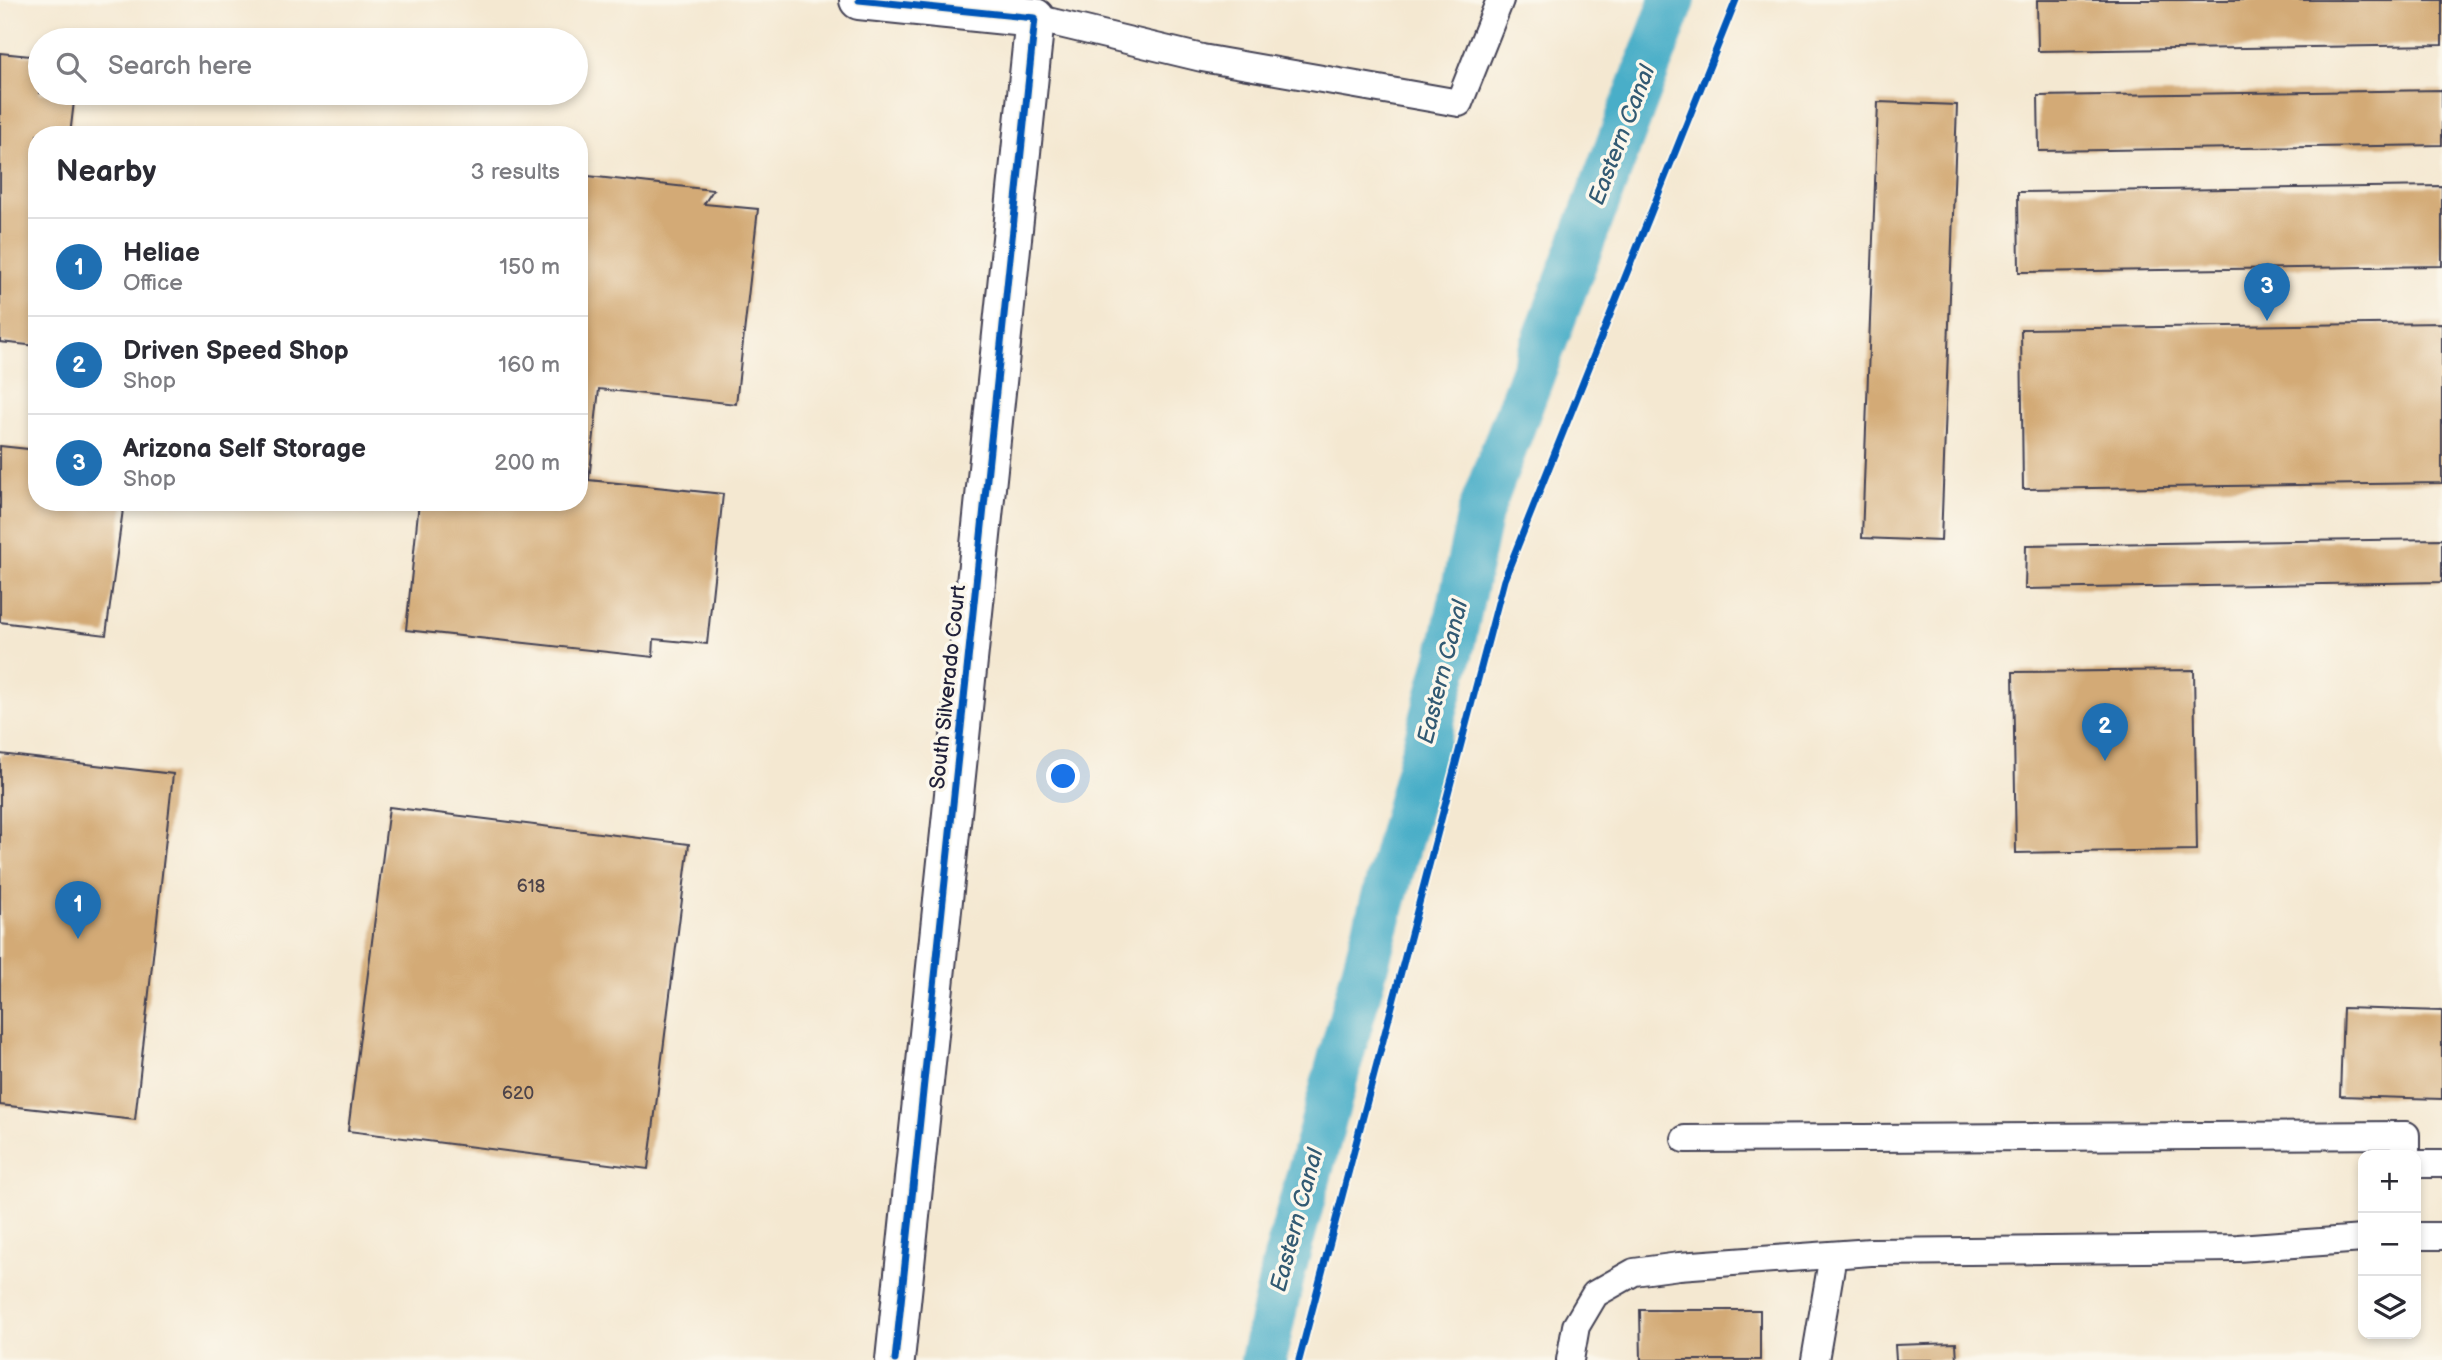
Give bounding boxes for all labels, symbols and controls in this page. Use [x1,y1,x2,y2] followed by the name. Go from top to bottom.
[28,28,588,105] search box
[52,48,90,86] icon: search
[108,51,252,82] text: Search here
[1583,61,1662,209] water label: Eastern Canal
[56,154,156,190] text: Nearby
[471,158,560,186] text: 3 results
[123,238,200,269] text: Heliae
[74,253,84,281] text: 1
[499,253,560,281] text: 150 m
[2244,263,2290,321] pin: 3
[123,269,183,297] text: Office
[123,336,349,367] text: Driven Speed Shop
[72,351,86,379] text: 2
[498,351,560,379] text: 160 m
[123,367,176,395] text: Shop
[123,434,366,465] text: Arizona Self Storage
[72,449,86,477] text: 3
[494,449,560,477] text: 200 m
[123,465,176,493] text: Shop
[925,583,971,790] street label: South Silverado Court
[1412,597,1475,747] water label: Eastern Canal
[2082,703,2128,761] pin: 2
[1046,759,1080,793] your location
[517,876,545,897] house number: 618
[55,881,101,939] pin: 1
[502,1083,534,1104] house number: 620
[1264,1145,1330,1295] water label: Eastern Canal
[2358,1150,2421,1339] map controls
[2358,1150,2421,1213] button: +
[2358,1213,2421,1276] button: −
[2358,1276,2421,1339] button: layers

